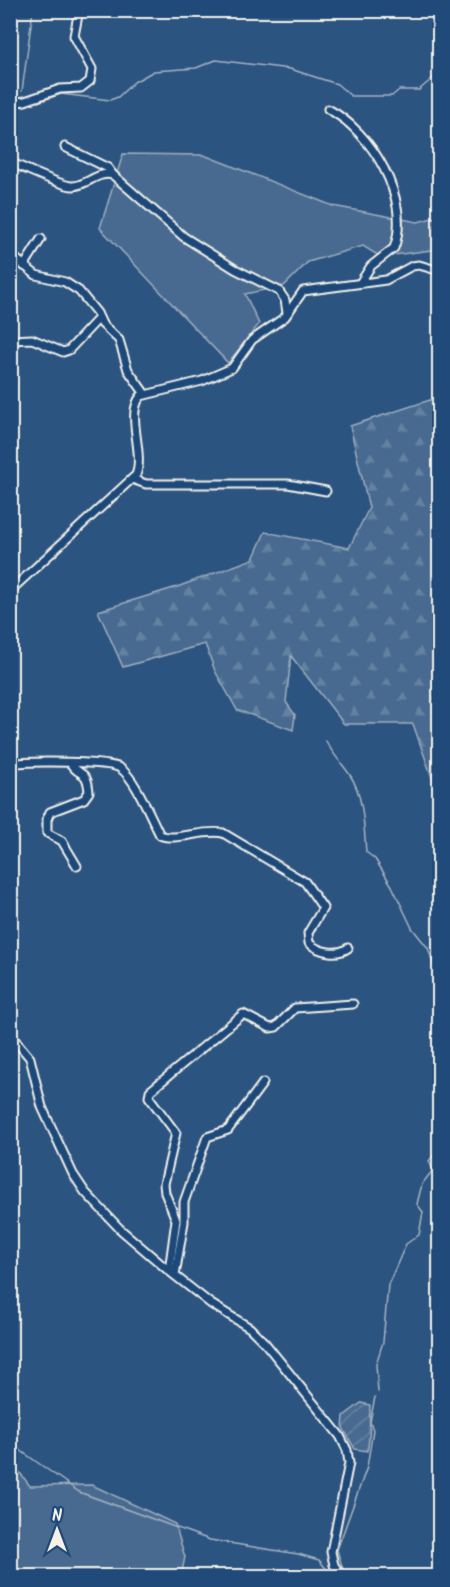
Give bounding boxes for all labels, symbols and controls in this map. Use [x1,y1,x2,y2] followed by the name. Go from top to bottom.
[27,1500,87,1560] north arrow
[52,1504,62,1529] text: N

